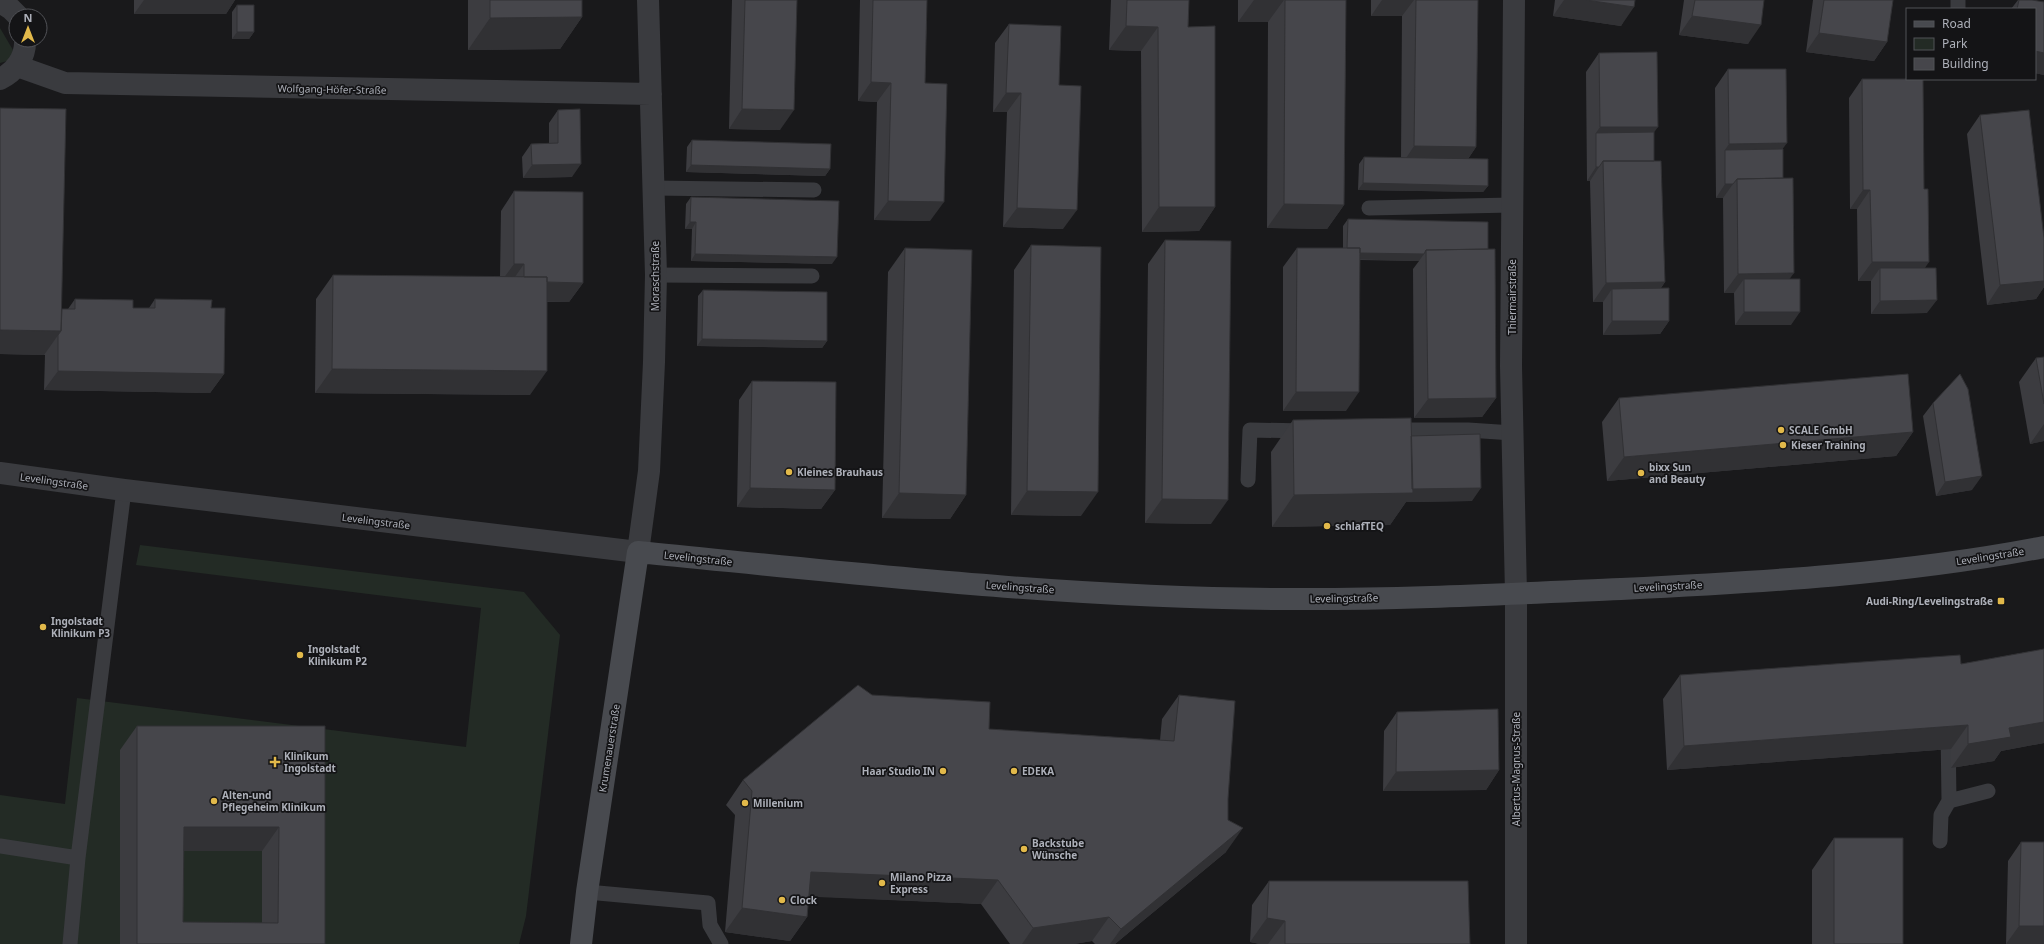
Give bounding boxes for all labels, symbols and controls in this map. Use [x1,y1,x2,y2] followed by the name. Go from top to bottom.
[8,8,48,48] north arrow
[1906,8,2036,80] legend
[24,10,32,25] text: N
[1942,15,1971,32] text: Road
[1942,35,1968,52] text: Park
[1942,55,1989,72] text: Building
[277,81,387,97] street label: Wolfgang-Höfer-Straße
[648,240,662,311] street label: Moraschstraße
[1505,259,1519,335] street label: Thiermairstraße
[1789,423,1853,437] place label: SCALE GmbH
[1776,425,1786,435] marker: SCALE GmbH
[1791,438,1866,452] place label: Kieser Training
[1778,440,1788,450] marker: Kieser Training
[1649,460,1706,486] place label: bixx Sun and Beauty
[797,465,883,479] place label: Kleines Brauhaus
[784,467,794,477] marker: Kleines Brauhaus
[1636,468,1646,478] marker: bixx Sun and Beauty
[19,469,89,493] street label: Levelingstraße
[341,510,411,532] street label: Levelingstraße
[1335,519,1384,533] place label: schlafTEQ
[1322,521,1332,531] marker: schlafTEQ
[1955,544,2025,568] street label: Levelingstraße
[663,547,733,569] street label: Levelingstraße
[1633,577,1703,595] street label: Levelingstraße
[985,578,1055,596] street label: Levelingstraße
[1309,590,1379,606] street label: Levelingstraße
[1866,594,1993,608] place label: Audi-Ring/Levelingstraße
[1996,596,2006,606] marker: Audi-Ring/Levelingstraße
[51,614,110,640] place label: Ingolstadt Klinikum P3
[38,622,48,632] marker: Ingolstadt Klinikum P3
[308,642,367,668] place label: Ingolstadt Klinikum P2
[295,650,305,660] marker: Ingolstadt Klinikum P2
[595,703,623,793] street label: Krumenauerstraße
[1509,711,1523,826] street label: Albertus-Magnus-Straße
[284,749,337,775] place label: Klinikum Ingolstadt
[269,756,281,768] marker: Klinikum Ingolstadt
[862,764,935,778] place label: Haar Studio IN
[1022,764,1054,778] place label: EDEKA
[938,766,948,776] marker: Haar Studio IN
[1009,766,1019,776] marker: EDEKA
[222,788,326,814] place label: Alten-und Pflegeheim Klinikum
[209,796,219,806] marker: Alten-und Pflegeheim Klinikum
[753,796,803,810] place label: Millenium
[740,798,750,808] marker: Millenium
[1032,836,1084,862] place label: Backstube Wünsche
[1019,844,1029,854] marker: Backstube Wünsche
[890,870,952,896] place label: Milano Pizza Express
[877,878,887,888] marker: Milano Pizza Express
[790,893,818,907] place label: Clock
[777,895,787,905] marker: Clock

